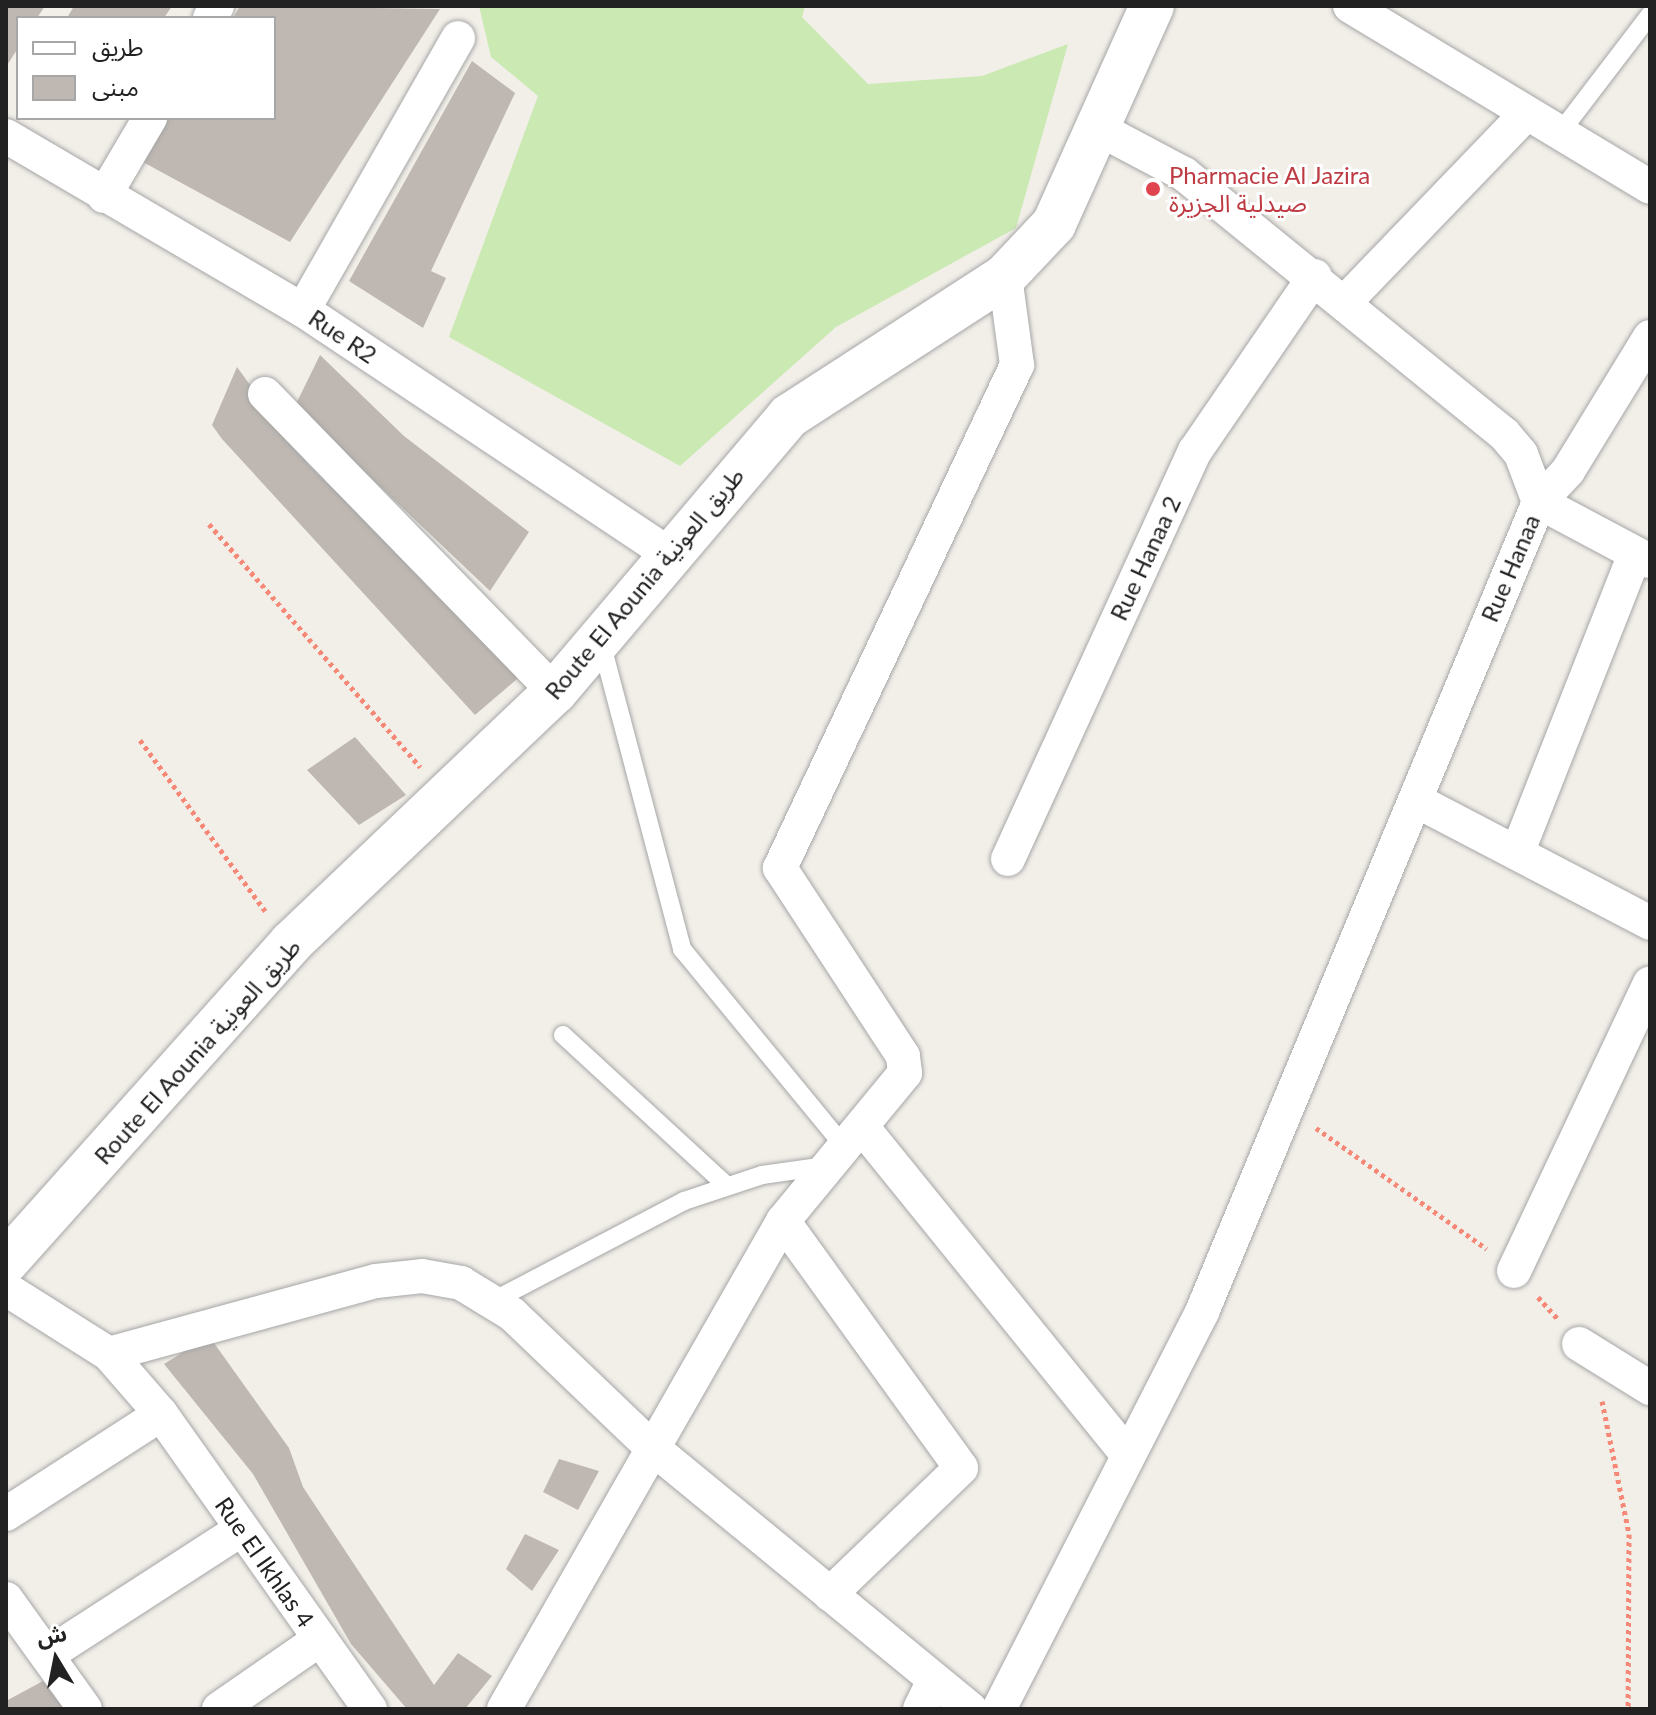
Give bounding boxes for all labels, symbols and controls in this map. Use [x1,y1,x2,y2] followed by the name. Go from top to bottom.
[16,16,276,120] legend
[92,32,144,61] text: طريق
[92,72,139,101] text: مبنى
[1169,161,1372,217] place label: Pharmacie Al Jazira صيدلية الجزيرة
[1144,180,1162,198] marker: Pharmacie Al Jazira صيدلية الجزيرة
[304,303,382,369] street label: Rue R2
[538,461,750,705] street label: Route El Aounia طريق العونية
[1104,491,1186,625] street label: Rue Hanaa 2
[1474,510,1546,626] street label: Rue Hanaa
[88,932,306,1170] street label: Route El Aounia طريق العونية
[209,1491,321,1633] street label: Rue El Ikhlas 4
[16,1619,96,1699] north arrow
[35,1619,69,1651] text: ش

